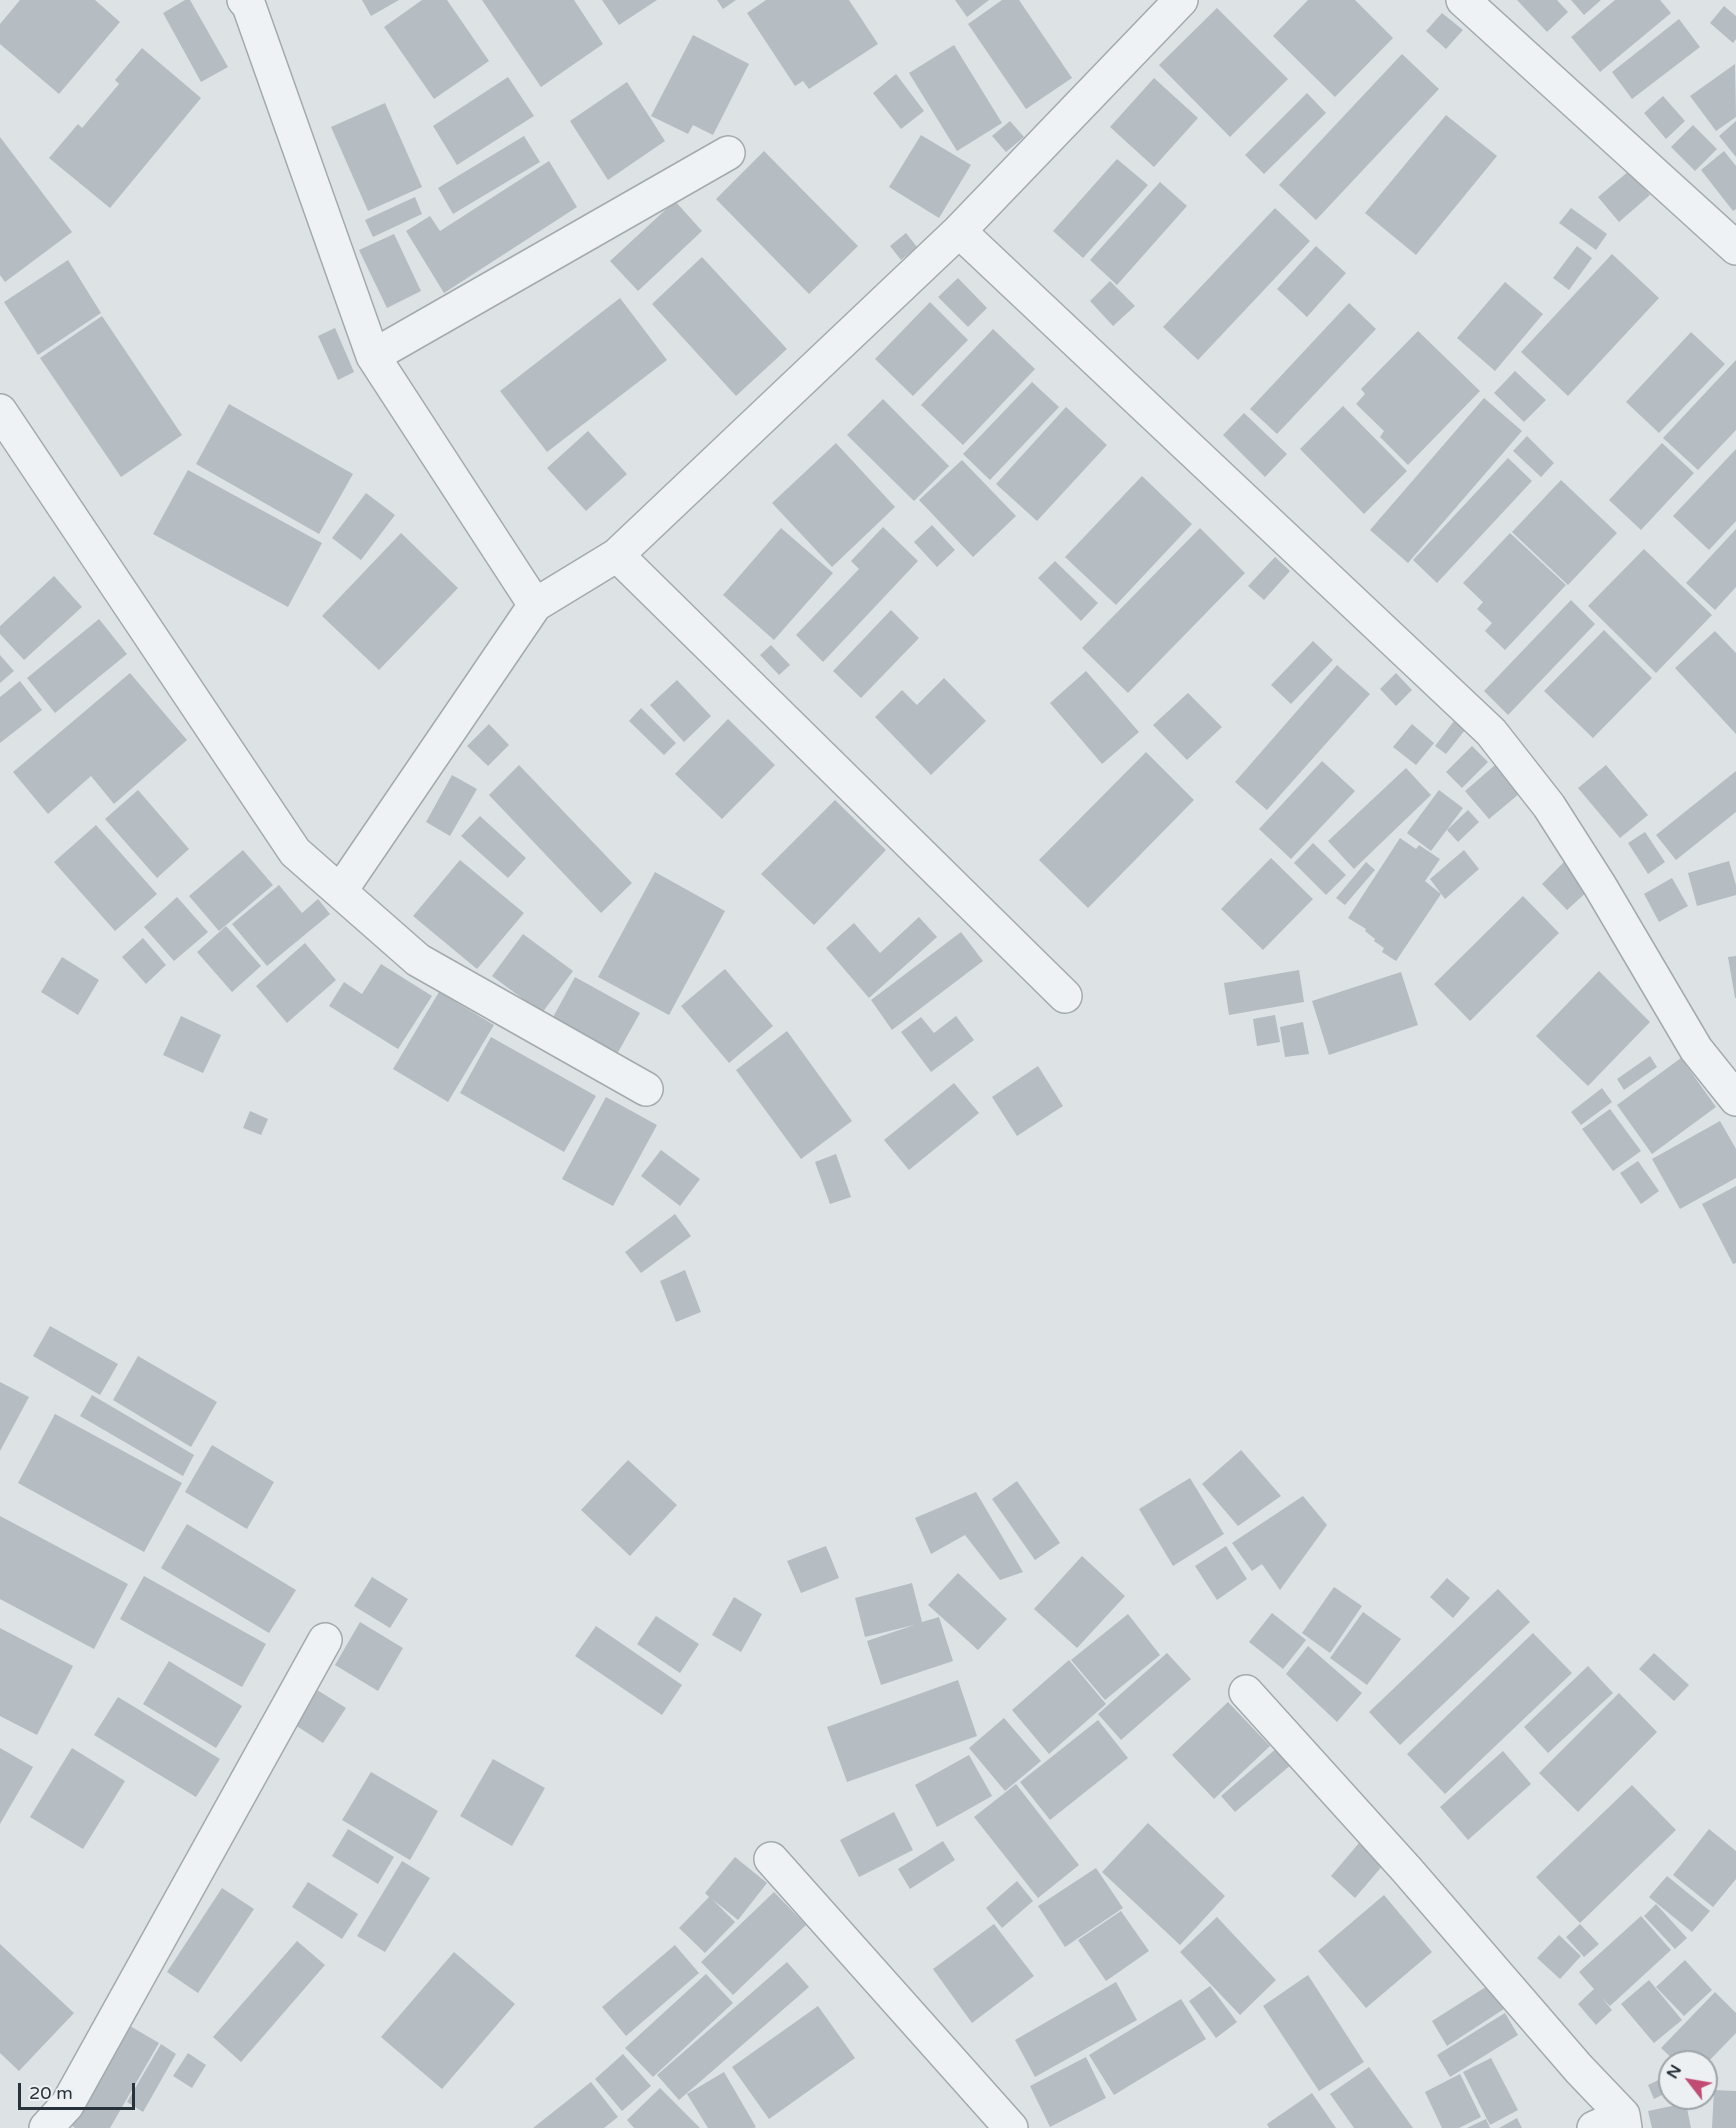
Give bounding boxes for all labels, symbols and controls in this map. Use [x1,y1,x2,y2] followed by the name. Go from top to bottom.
[1658,2050,1718,2110] north arrow
[1662,2061,1686,2082] text: N
[21,2071,138,2109] scale bar
[29,2082,73,2104] text: 20 m

